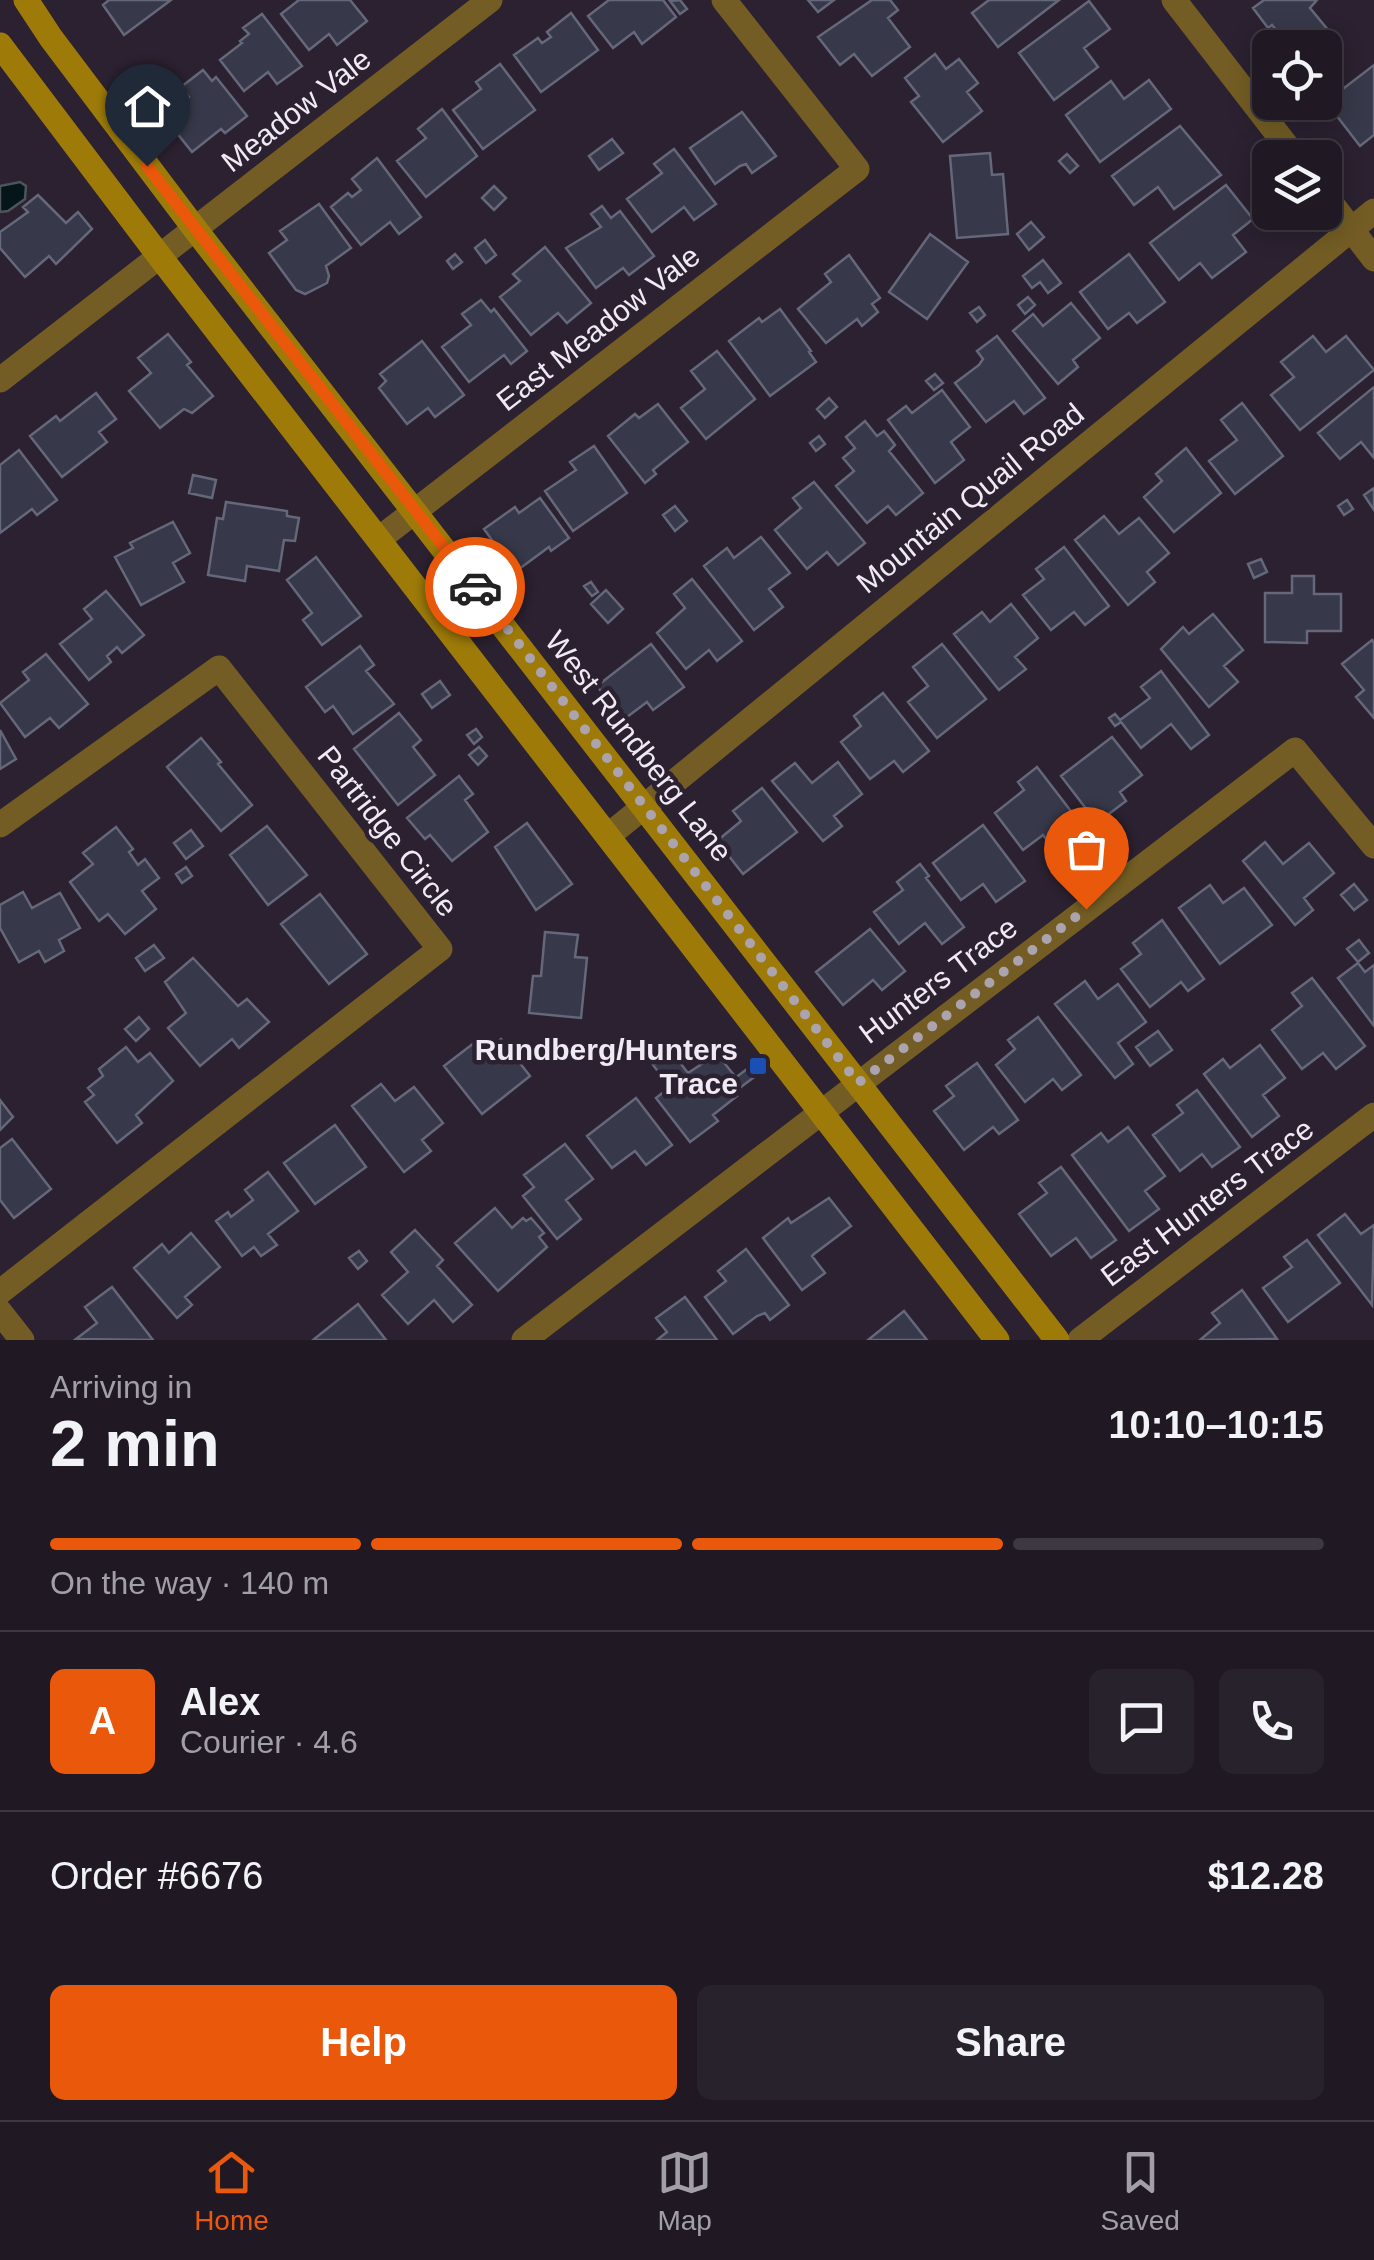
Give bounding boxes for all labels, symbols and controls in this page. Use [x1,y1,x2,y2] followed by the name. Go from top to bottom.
[1252,30,1342,230] map controls
[1252,30,1342,120] button: locate
[215,42,377,178] street label: Meadow Vale
[105,64,190,167] pin
[120,79,175,134] icon: home
[1252,140,1342,230] button: layers
[490,239,706,417] street label: East Meadow Vale
[850,396,1090,600] street label: Mountain Quail Road
[425,537,525,637] courier
[448,560,503,615] icon: car
[539,624,739,868] street label: West Rundberg Lane
[311,739,465,923] street label: Partridge Circle
[1044,807,1129,910] pin
[1059,822,1114,877] icon: bag
[853,910,1023,1050] street label: Hunters Trace
[475,1033,738,1100] place label: Rundberg/Hunters Trace
[747,1055,769,1077] marker: Rundberg/Hunters Trace
[1095,1112,1319,1292] street label: East Hunters Trace
[50,1369,192,1405] text: Arriving in
[1108,1404,1324,1446] text: 10:10–10:15
[50,1407,220,1480] text: 2 min
[50,1565,329,1601] text: On the way · 140 m
[1089,1669,1194,1774] button: chat
[1219,1669,1324,1774] button: phone
[180,1681,260,1723] text: Alex
[89,1700,116,1742] text: A
[180,1724,358,1760] text: Courier · 4.6
[50,1855,263,1897] text: Order #6676
[1208,1855,1324,1897] text: $12.28
[50,1985,677,2100] button: Help
[697,1985,1324,2100] button: Share
[194,2145,269,2237] tab: Home
[657,2145,712,2237] tab: Map
[1100,2145,1180,2237] tab: Saved

